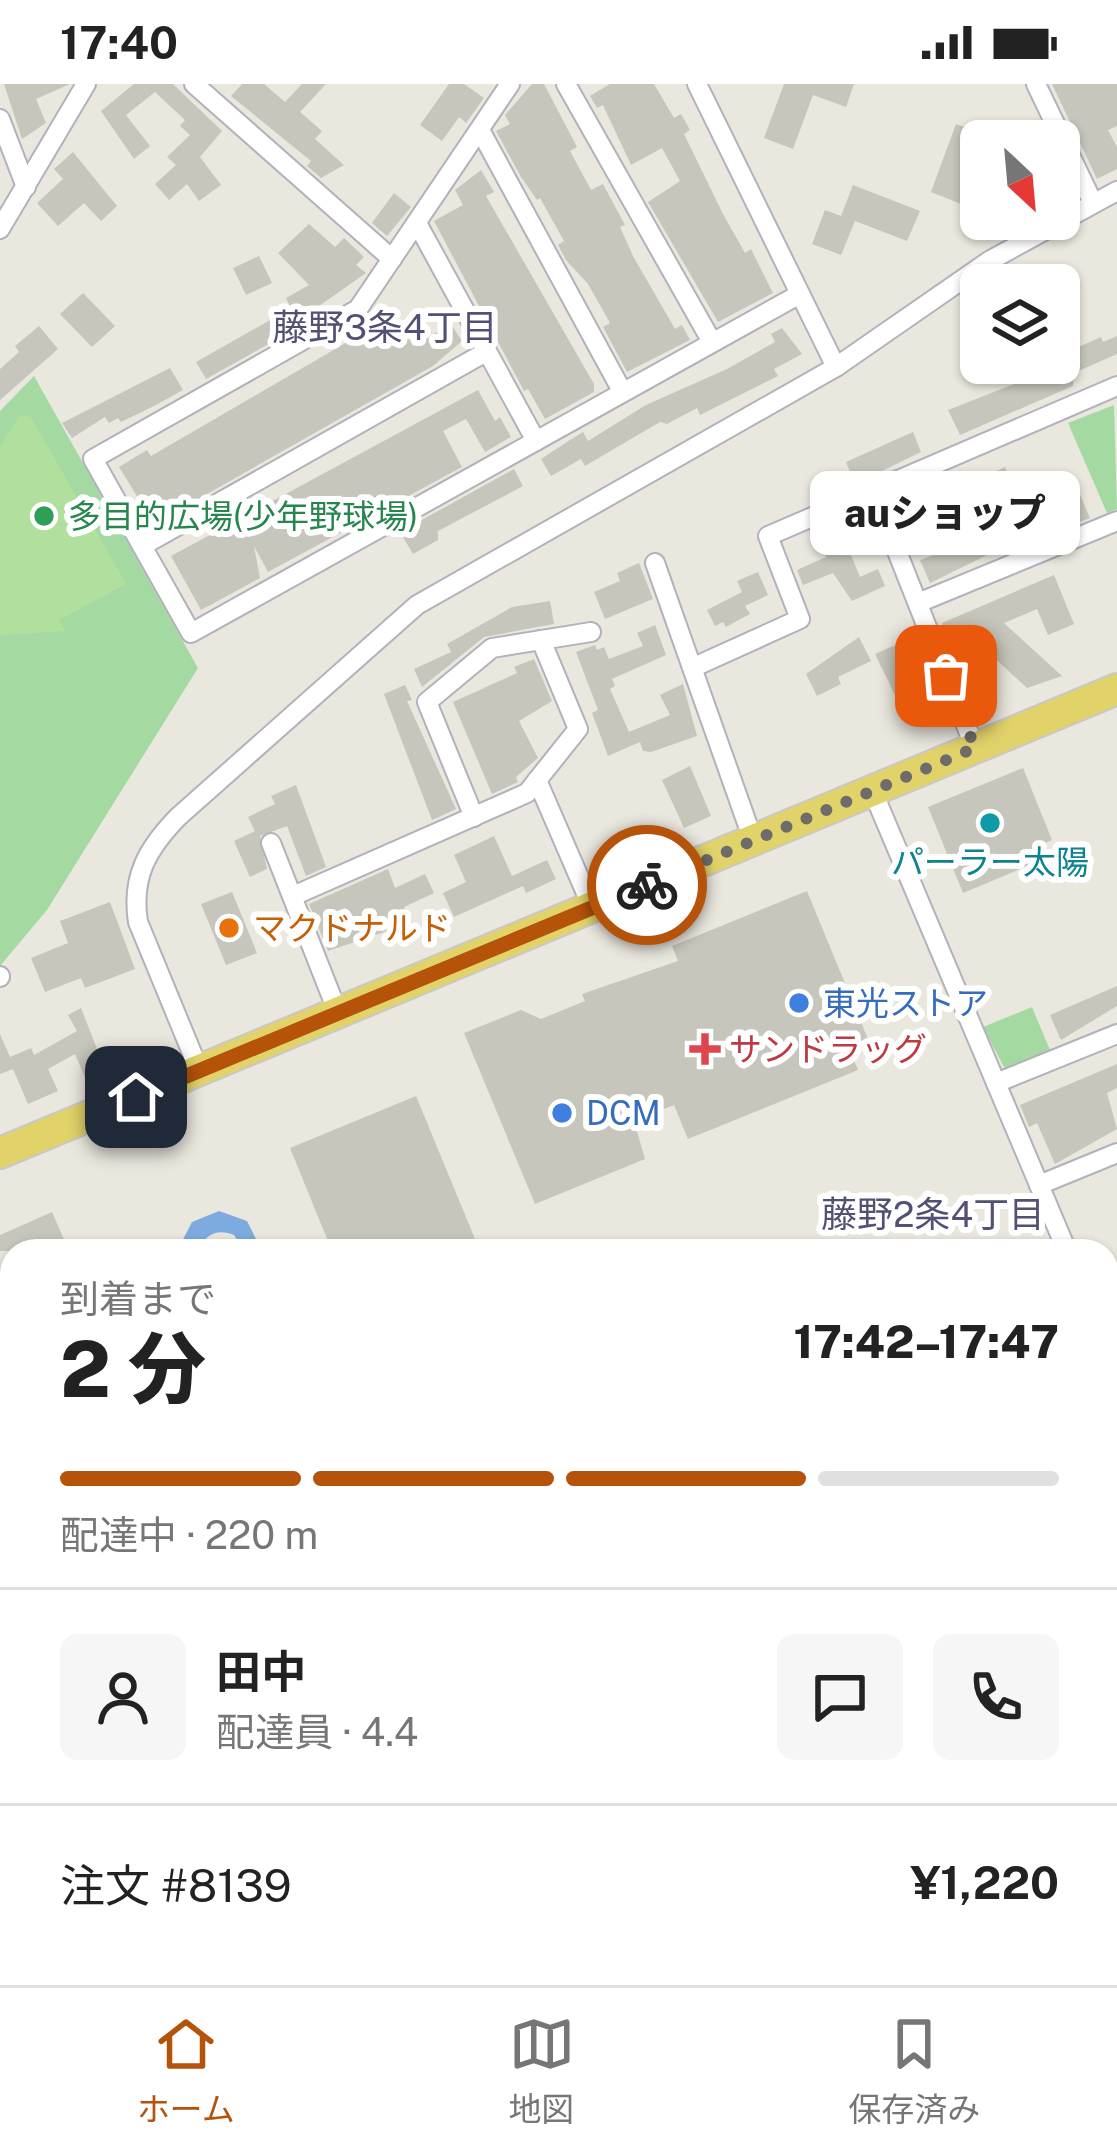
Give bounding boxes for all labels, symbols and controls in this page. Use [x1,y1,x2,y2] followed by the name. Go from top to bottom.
[60,16,178,69] text: 17:40
[960,120,1080,240] north arrow
[960,120,1080,384] map controls
[960,264,1080,384] button: layers
[272,306,498,348] district label: 藤野3条4丁目
[811,472,1081,556] callout: auショップ
[844,490,1046,536] text: auショップ
[68,497,418,535] place label: 多目的広場(少年野球場)
[31,503,57,529] marker: 多目的広場(少年野球場)
[895,625,997,727] pin
[913,643,979,709] icon: bag
[977,810,1003,836] marker: パーラー太陽
[587,825,707,945] courier
[891,843,1089,881] place label: パーラー太陽
[614,852,680,918] icon: bike
[253,909,451,947] place label: マクドナルド
[216,915,242,941] marker: マクドナルド
[823,984,988,1022] place label: 東光ストア
[786,990,812,1016] marker: 東光ストア
[729,1030,927,1068] place label: サンドラッグ
[692,1036,718,1062] marker: サンドラッグ
[85,1046,187,1148] pin
[103,1064,169,1130] icon: home
[586,1094,661,1132] place label: DCM
[549,1100,575,1126] marker: DCM
[821,1193,1045,1235] district label: 藤野2条4丁目
[60,1276,216,1322] text: 到着まで
[793,1315,1059,1368] text: 17:42–17:47
[60,1323,206,1415] text: 2 分
[60,1512,318,1558] text: 配達中 · 220 m
[60,1634,186,1760] button: person
[777,1634,903,1760] button: chat
[933,1634,1059,1760] button: phone
[216,1645,306,1698] text: 田中
[216,1709,418,1755] text: 配達員 · 4.4
[911,1856,1059,1909] text: ¥1,220
[60,1859,292,1912] text: 注文 #8139
[137,2011,235,2131] tab: ホーム
[509,2011,575,2131] tab: 地図
[848,2011,980,2131] tab: 保存済み

